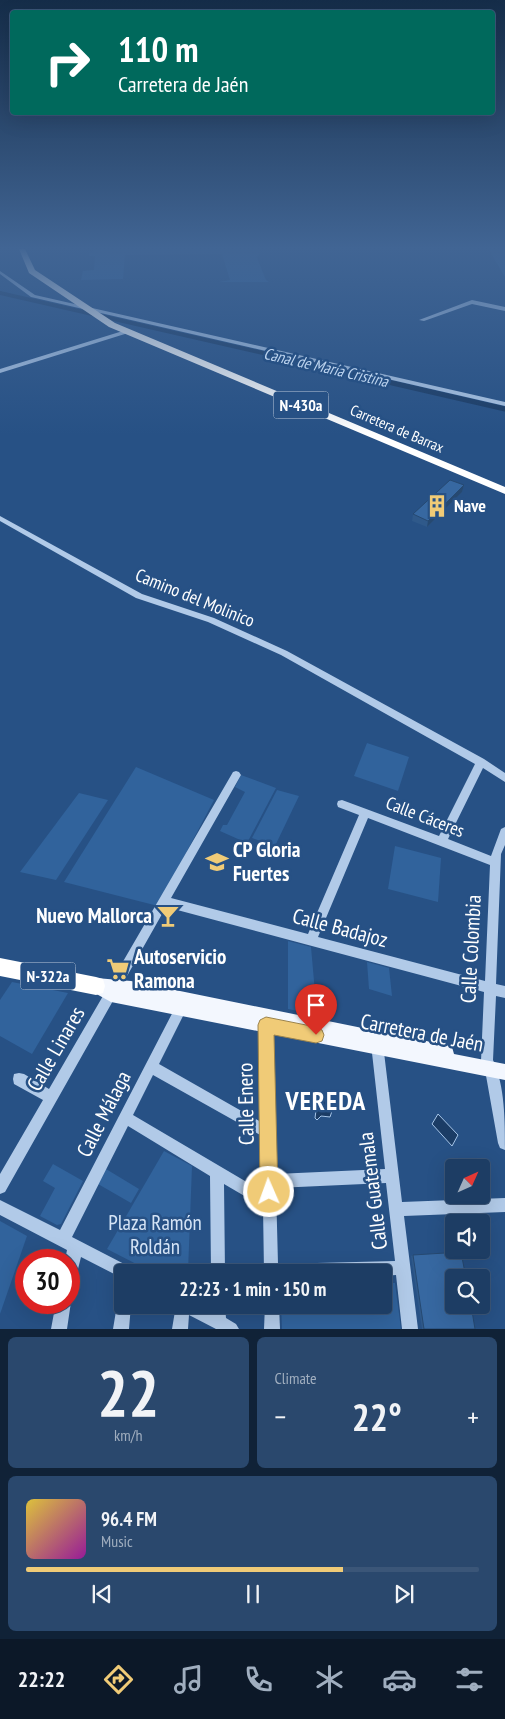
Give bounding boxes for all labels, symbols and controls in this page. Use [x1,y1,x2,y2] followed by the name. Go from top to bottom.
[118,26,199,72] text: 110 m
[35,30,100,95] icon: right
[118,70,248,98] text: Carretera de Jaén
[262,343,392,391] water label: Canal de María Cristina
[274,392,328,418] road number: N-430a
[347,400,447,457] street label: Carretera de Barrax
[424,493,450,519] building icon: Nave
[454,494,486,517] place label: Nave
[132,563,258,632] street label: Camino del Molinico
[383,791,468,842] street label: Calle Cáceres
[233,836,301,887] place label: CP Gloria Fuertes
[204,849,230,875] school or university icon: CP Gloria Fuertes
[454,894,487,1004] street label: Calle Colombia
[36,902,152,929] place label: Nuevo Mallorca
[290,902,391,953] street label: Calle Badajoz
[155,903,181,929] bar icon: Nuevo Mallorca
[133,943,226,994] place label: Autoservicio Ramona
[105,956,131,982] supermarket icon: Autoservicio Ramona
[20,962,76,989] road number: N-322a
[295,984,337,1035] pin
[302,991,330,1019] icon: arrive
[21,1002,91,1096] street label: Calle Linares
[358,1007,486,1058] street label: Carretera de Jaén
[231,1063,260,1145] street label: Calle Enero
[70,1066,137,1161] street label: Calle Málaga
[285,1084,366,1117] district label: VEREDA
[352,1131,393,1251] street label: Calle Guatemala
[445,1159,490,1204] north arrow
[445,1159,490,1314] map controls
[242,1165,294,1217] position arrow
[108,1209,202,1260] park label: Plaza Ramón Roldán
[445,1214,490,1259] button: sound
[15,1249,80,1314] speed limit sign: 30
[445,1269,490,1314] button: search
[180,1277,326,1301] text: 22:23 · 1 min · 150 m
[97,1350,159,1434] text: 22
[275,1368,317,1388] text: Climate
[352,1392,402,1441] text: 22°
[275,1398,286,1435] text: −
[467,1398,479,1435] text: +
[114,1425,142,1445] text: km/h
[101,1507,157,1531] text: 96.4 FM
[101,1531,133,1551] text: Music
[88,1580,116,1608] icon: previous
[239,1580,267,1608] icon: pause
[390,1580,418,1608] icon: next
[101,1662,136,1697] icon: directions
[171,1662,206,1697] icon: music
[241,1662,276,1697] icon: phone
[312,1662,347,1697] icon: climate
[382,1662,417,1697] icon: car
[452,1662,487,1697] icon: filters
[18,1665,65,1693] text: 22:22

